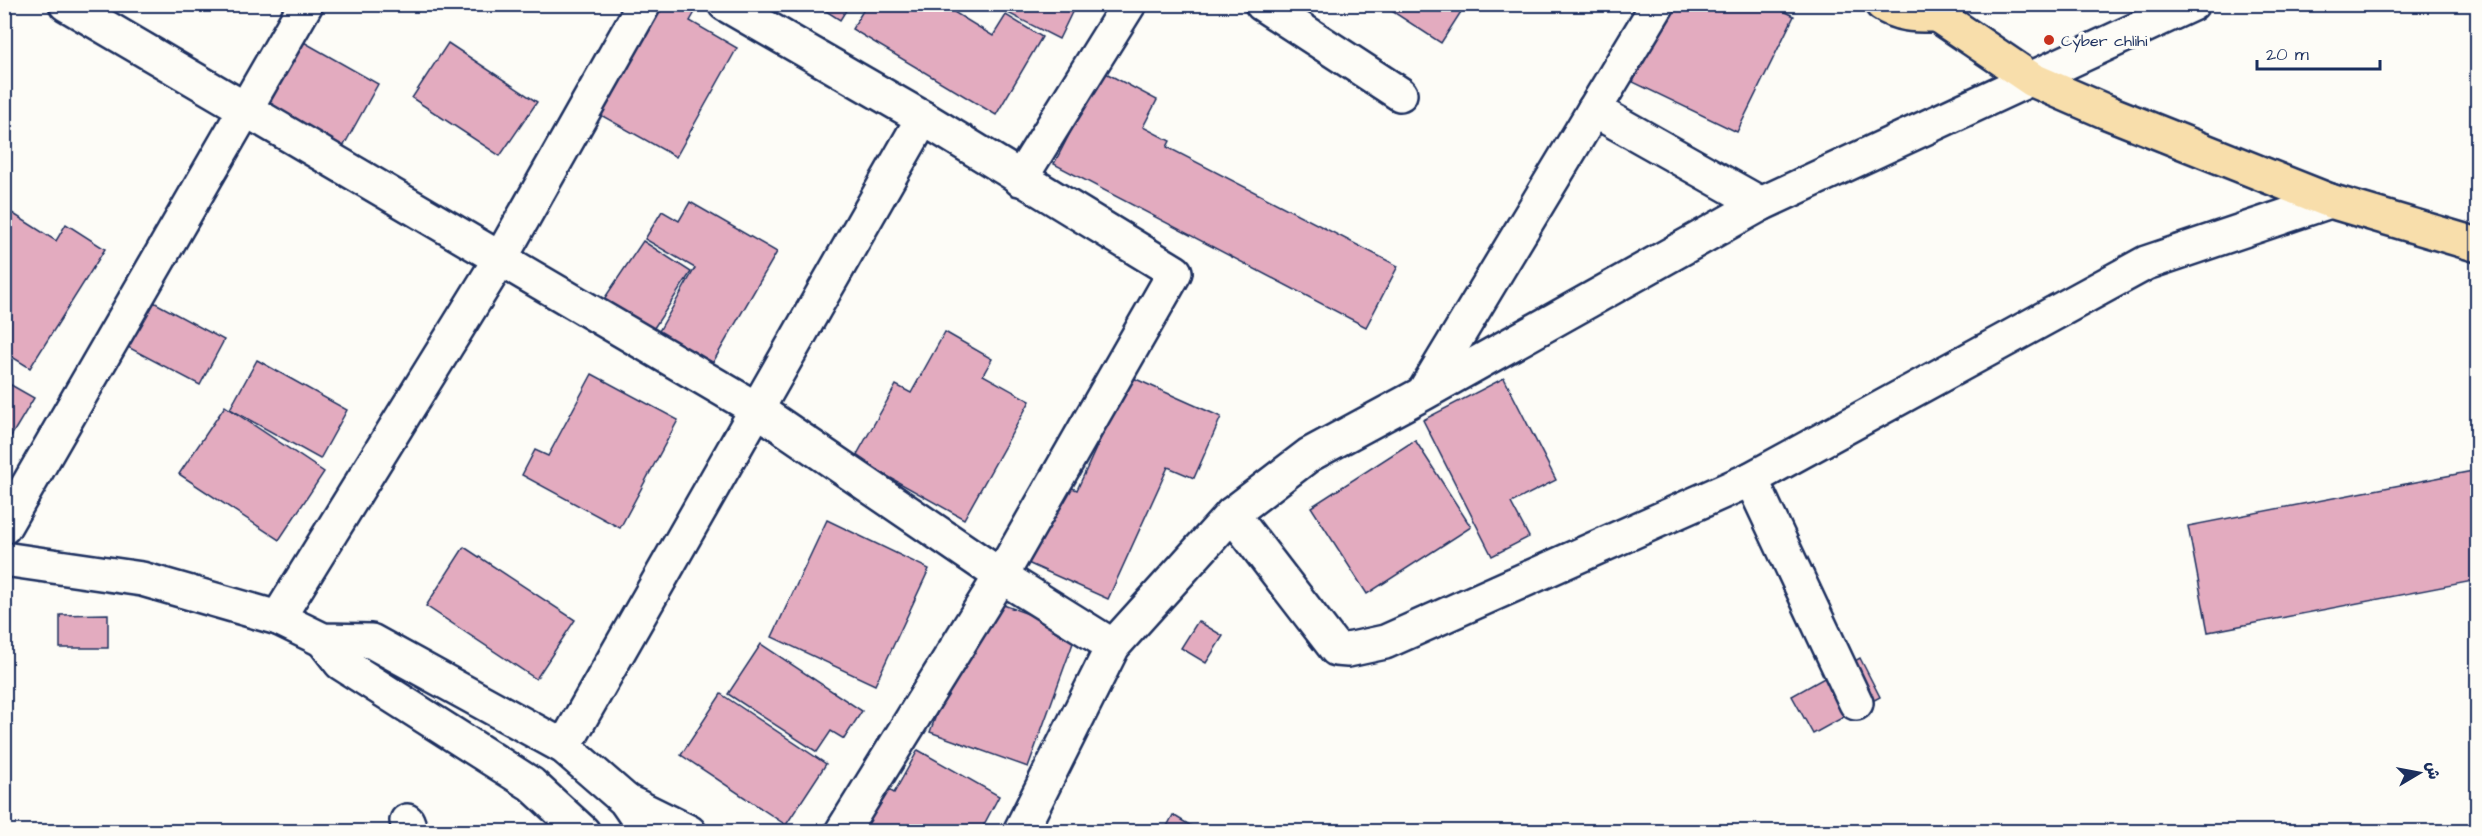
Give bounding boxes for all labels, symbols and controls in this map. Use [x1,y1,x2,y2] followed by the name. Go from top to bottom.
[2061,30,2148,53] place label: Cyber chlihi
[2042,33,2056,47] marker: Cyber chlihi
[2257,33,2380,71] scale bar
[2266,42,2309,67] text: 20 m
[2389,743,2449,803] north arrow
[2420,760,2445,781] text: ش

